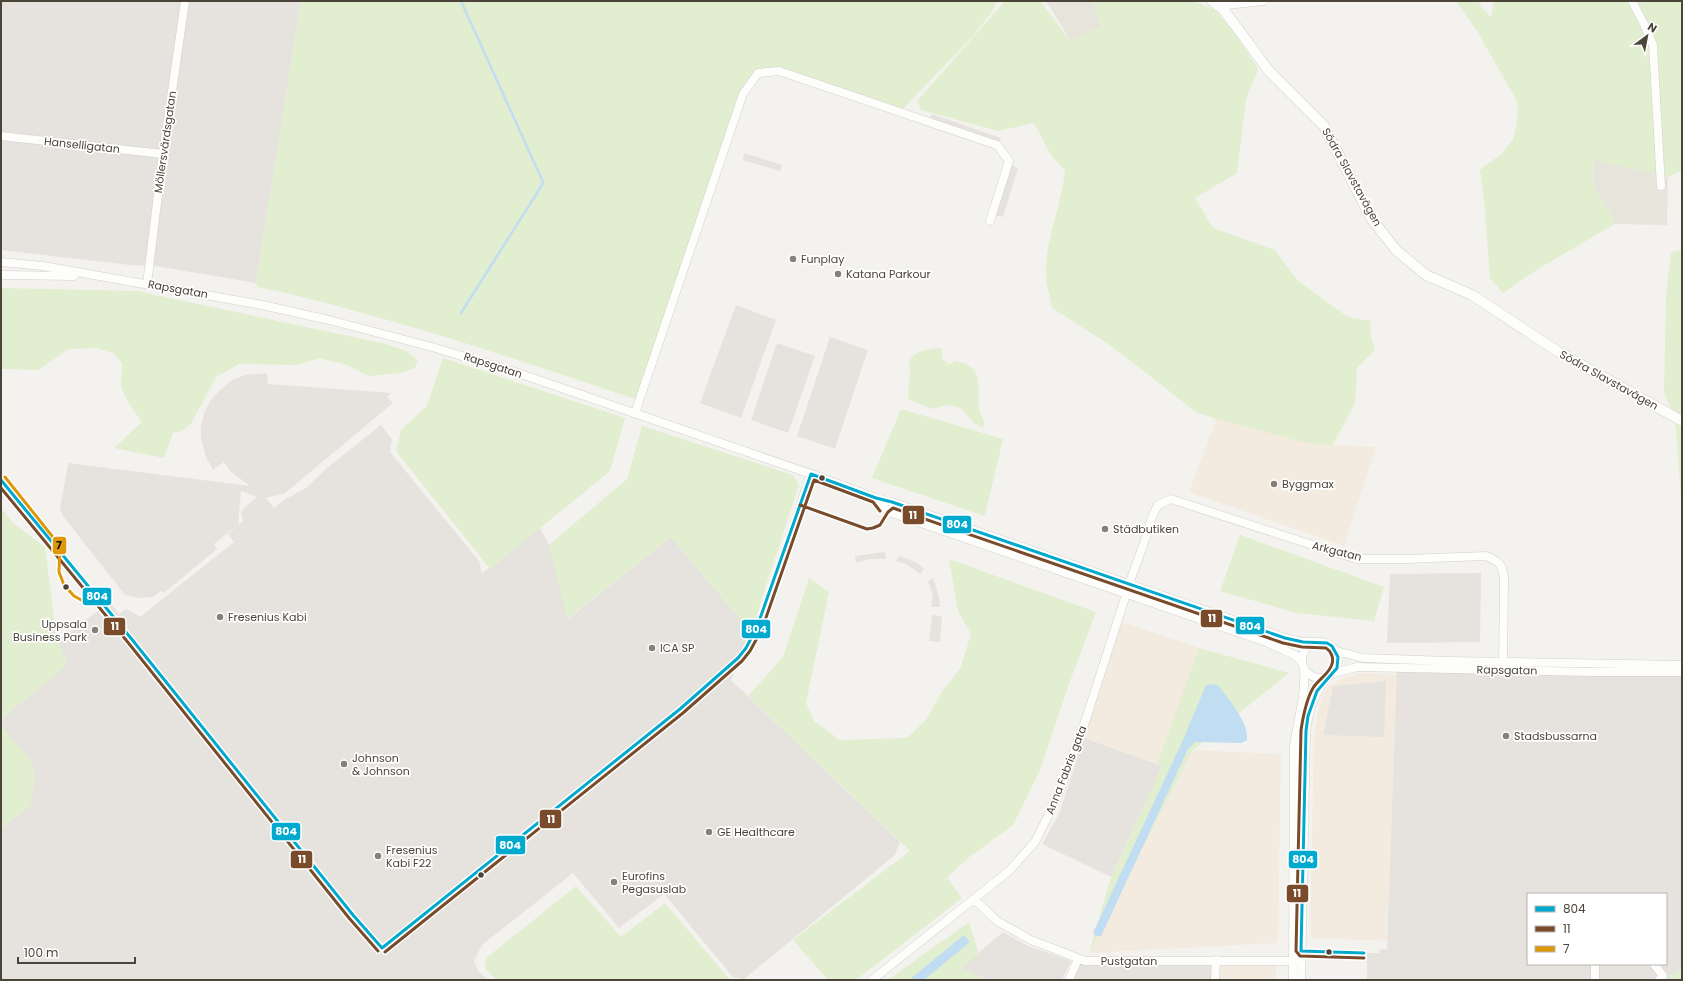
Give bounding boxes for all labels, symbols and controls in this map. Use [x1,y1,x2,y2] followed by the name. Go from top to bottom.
[1627,16,1667,56] north arrow
[1645,19,1660,36] text: N
[150,90,180,194] street label: Möllersvärdsgatan
[1318,125,1386,229] street label: Södra Slavstavägen
[43,133,121,157] street label: Hanselligatan
[801,251,845,267] place label: Funplay
[788,254,798,264] marker: Funplay
[846,266,931,282] place label: Katana Parkour
[833,269,843,279] marker: Katana Parkour
[147,276,209,302] street label: Rapsgatan
[1557,346,1661,414] street label: Södra Slavstavägen
[462,348,524,382] street label: Rapsgatan
[817,473,827,483] unlabelled marker
[1282,476,1335,492] place label: Byggmax
[1269,479,1279,489] marker: Byggmax
[902,505,925,525] line badge: 11
[909,507,917,523] text: 11
[942,515,972,534] line badge: 804
[946,516,968,532] text: 804
[1113,521,1179,537] place label: Städbutiken
[1100,524,1110,534] marker: Städbutiken
[52,536,67,555] line badge: 7
[56,537,62,553] text: 7
[1311,537,1363,565] street label: Arkgatan
[61,582,71,592] unlabelled marker
[82,587,112,606] line badge: 804
[86,588,108,604] text: 804
[228,609,307,625] place label: Fresenius Kabi
[1200,609,1223,628] line badge: 11
[1208,610,1216,626] text: 11
[215,612,225,622] marker: Fresenius Kabi
[13,616,87,645] place label: Uppsala Business Park
[1235,616,1265,635] line badge: 804
[103,617,126,636] line badge: 11
[111,618,119,634] text: 11
[1239,618,1261,634] text: 804
[741,619,771,639] line badge: 804
[745,621,767,637] text: 804
[90,625,100,635] marker: Uppsala Business Park
[660,640,694,656] place label: ICA SP
[647,643,657,653] marker: ICA SP
[1477,661,1537,679] street label: Rapsgatan
[1042,723,1090,817] street label: Anna Fabris gata
[1514,728,1597,744] place label: Stadsbussarna
[1501,731,1511,741] marker: Stadsbussarna
[352,750,410,779] place label: Johnson & Johnson
[339,759,349,769] marker: Johnson & Johnson
[539,809,562,829] line badge: 11
[547,811,555,827] text: 11
[271,822,301,841] line badge: 804
[275,823,297,839] text: 804
[717,824,795,840] place label: GE Healthcare
[704,827,714,837] marker: GE Healthcare
[495,835,526,855] line badge: 804
[499,837,521,853] text: 804
[386,842,438,871] place label: Fresenius Kabi F22
[290,850,313,869] line badge: 11
[1288,850,1318,869] line badge: 804
[298,851,306,867] text: 11
[373,851,383,861] marker: Fresenius Kabi F22
[1292,851,1314,867] text: 804
[622,868,686,897] place label: Eurofins Pegasuslab
[476,870,486,880] unlabelled marker
[609,877,619,887] marker: Eurofins Pegasuslab
[1286,884,1309,903] line badge: 11
[1293,885,1301,901] text: 11
[1527,893,1667,965] legend
[1563,900,1586,917] text: 804
[1563,920,1571,937] text: 11
[18,939,135,965] scale bar
[1563,940,1570,957] text: 7
[24,944,58,961] text: 100 m
[1324,947,1334,957] unlabelled marker
[1101,953,1157,969] street label: Pustgatan

